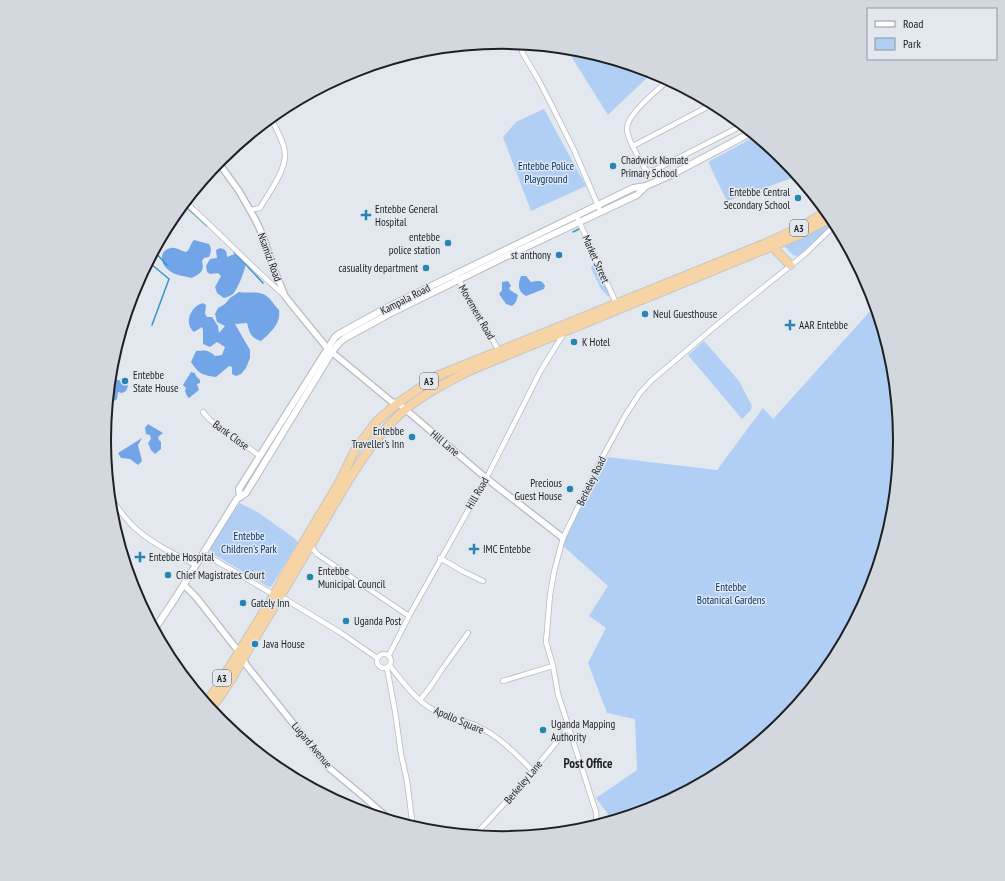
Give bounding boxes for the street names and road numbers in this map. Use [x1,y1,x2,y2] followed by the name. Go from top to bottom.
[790,220,808,236] road number: A3
[255,231,285,284] street label: Nsamizi Road
[579,233,613,285] street label: Market Street
[378,280,432,317] street label: Kampala Road
[456,282,498,342] street label: Movement Road
[420,373,438,389] road number: A3
[210,417,252,453] street label: Bank Close
[428,427,463,460] street label: Hill Lane
[573,454,609,508] street label: Berkeley Road
[462,474,492,511] street label: Hill Road
[213,670,231,686] road number: A3
[432,703,487,737] street label: Apollo Square
[289,719,336,771] street label: Lugard Avenue
[501,757,546,807] street label: Berkeley Lane

